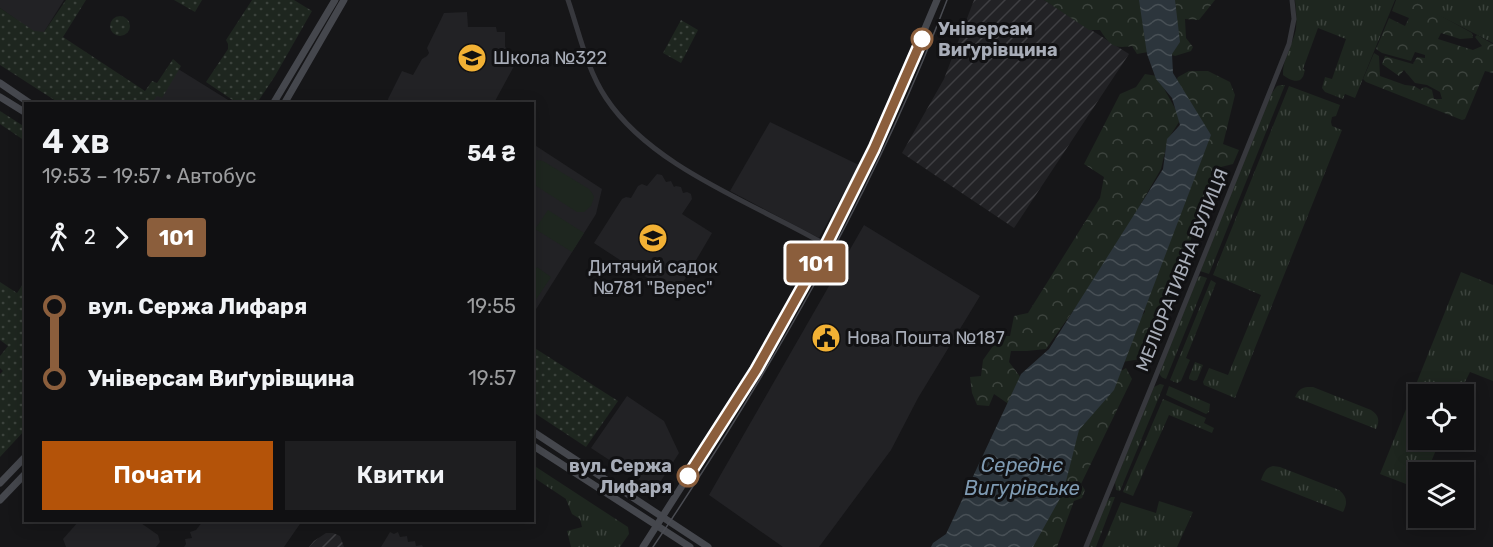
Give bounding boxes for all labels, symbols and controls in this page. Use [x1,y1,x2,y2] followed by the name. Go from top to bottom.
[938,18,1058,61] place label: Універсам Виґурівщина
[911,28,933,50] marker: Універсам Виґурівщина
[456,42,488,74] school or university icon: Школа №322
[493,47,607,69] place label: Школа №322
[42,122,110,161] text: 4 хв
[467,140,516,167] text: 54 ₴
[42,164,256,188] text: 19:53 – 19:57 · Автобус
[1131,165,1233,375] street label: МЕЛІОРАТИВНА ВУЛИЦЯ
[42,221,75,254] icon: walk
[105,221,138,254] icon: forward
[637,222,669,254] school or university icon: Дитячий садок №781 "Верес"
[84,225,96,249] text: 2
[159,225,194,250] text: 101
[782,244,850,282] line badge: 101
[798,251,834,276] text: 101
[588,256,718,299] place label: Дитячий садок №781 "Верес"
[88,293,307,320] text: вул. Сержа Лифаря
[467,294,516,318] text: 19:55
[810,322,842,354] public building icon: Нова Пошта №187
[847,327,1005,349] place label: Нова Пошта №187
[88,365,355,392] text: Універсам Виґурівщина
[468,366,516,390] text: 19:57
[1408,384,1474,528] map controls
[1408,384,1474,450] button: locate
[42,441,273,510] button: Почати
[285,441,516,510] button: Квитки
[964,453,1080,500] water label: Середнє Вигурівське
[569,455,672,498] place label: вул. Сержа Лифаря
[1408,462,1474,528] button: layers
[677,465,699,487] marker: вул. Сержа Лифаря

